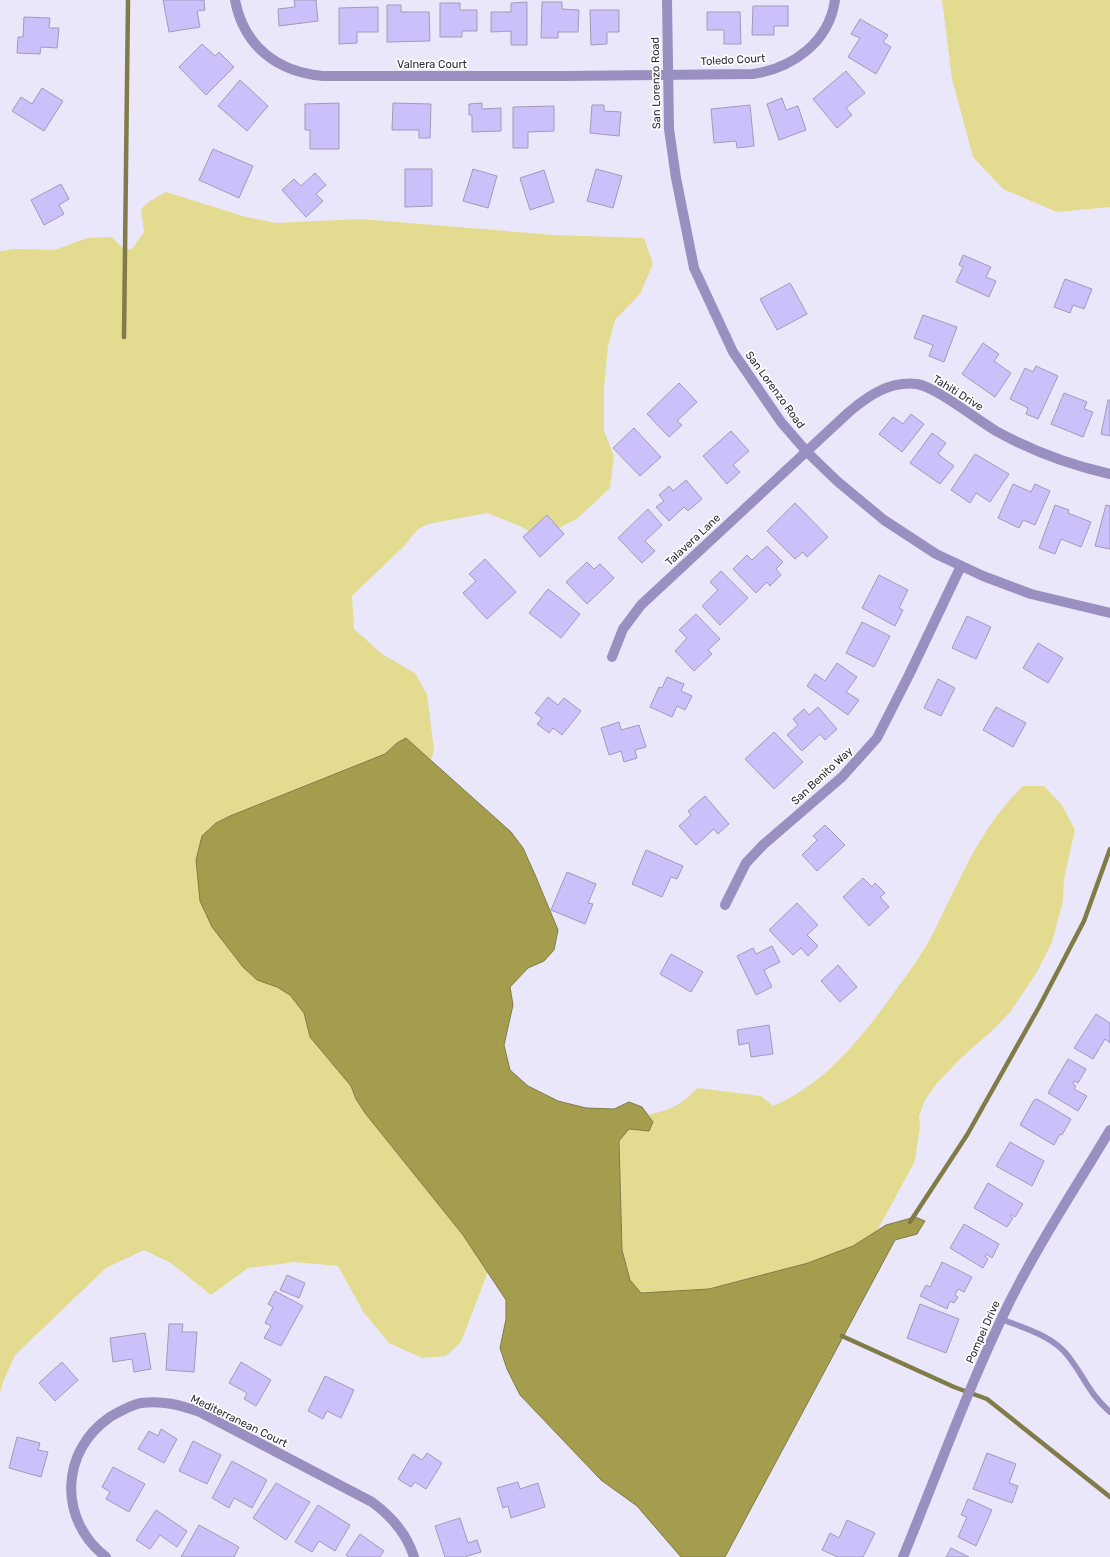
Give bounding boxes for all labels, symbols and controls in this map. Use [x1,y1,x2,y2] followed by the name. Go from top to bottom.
[649,37,663,129] street label: San Lorenzo Road
[700,52,766,68] street label: Toledo Court
[397,58,468,71] street label: Valnera Court
[743,349,807,431] street label: San Lorenzo Road
[930,372,986,414] street label: Tahiti Drive
[663,511,723,569] street label: Talavera Lane
[789,744,855,808] street label: San Benito Way
[963,1298,1003,1366] street label: Pompei Drive
[189,1392,290,1450] street label: Mediterranean Court

